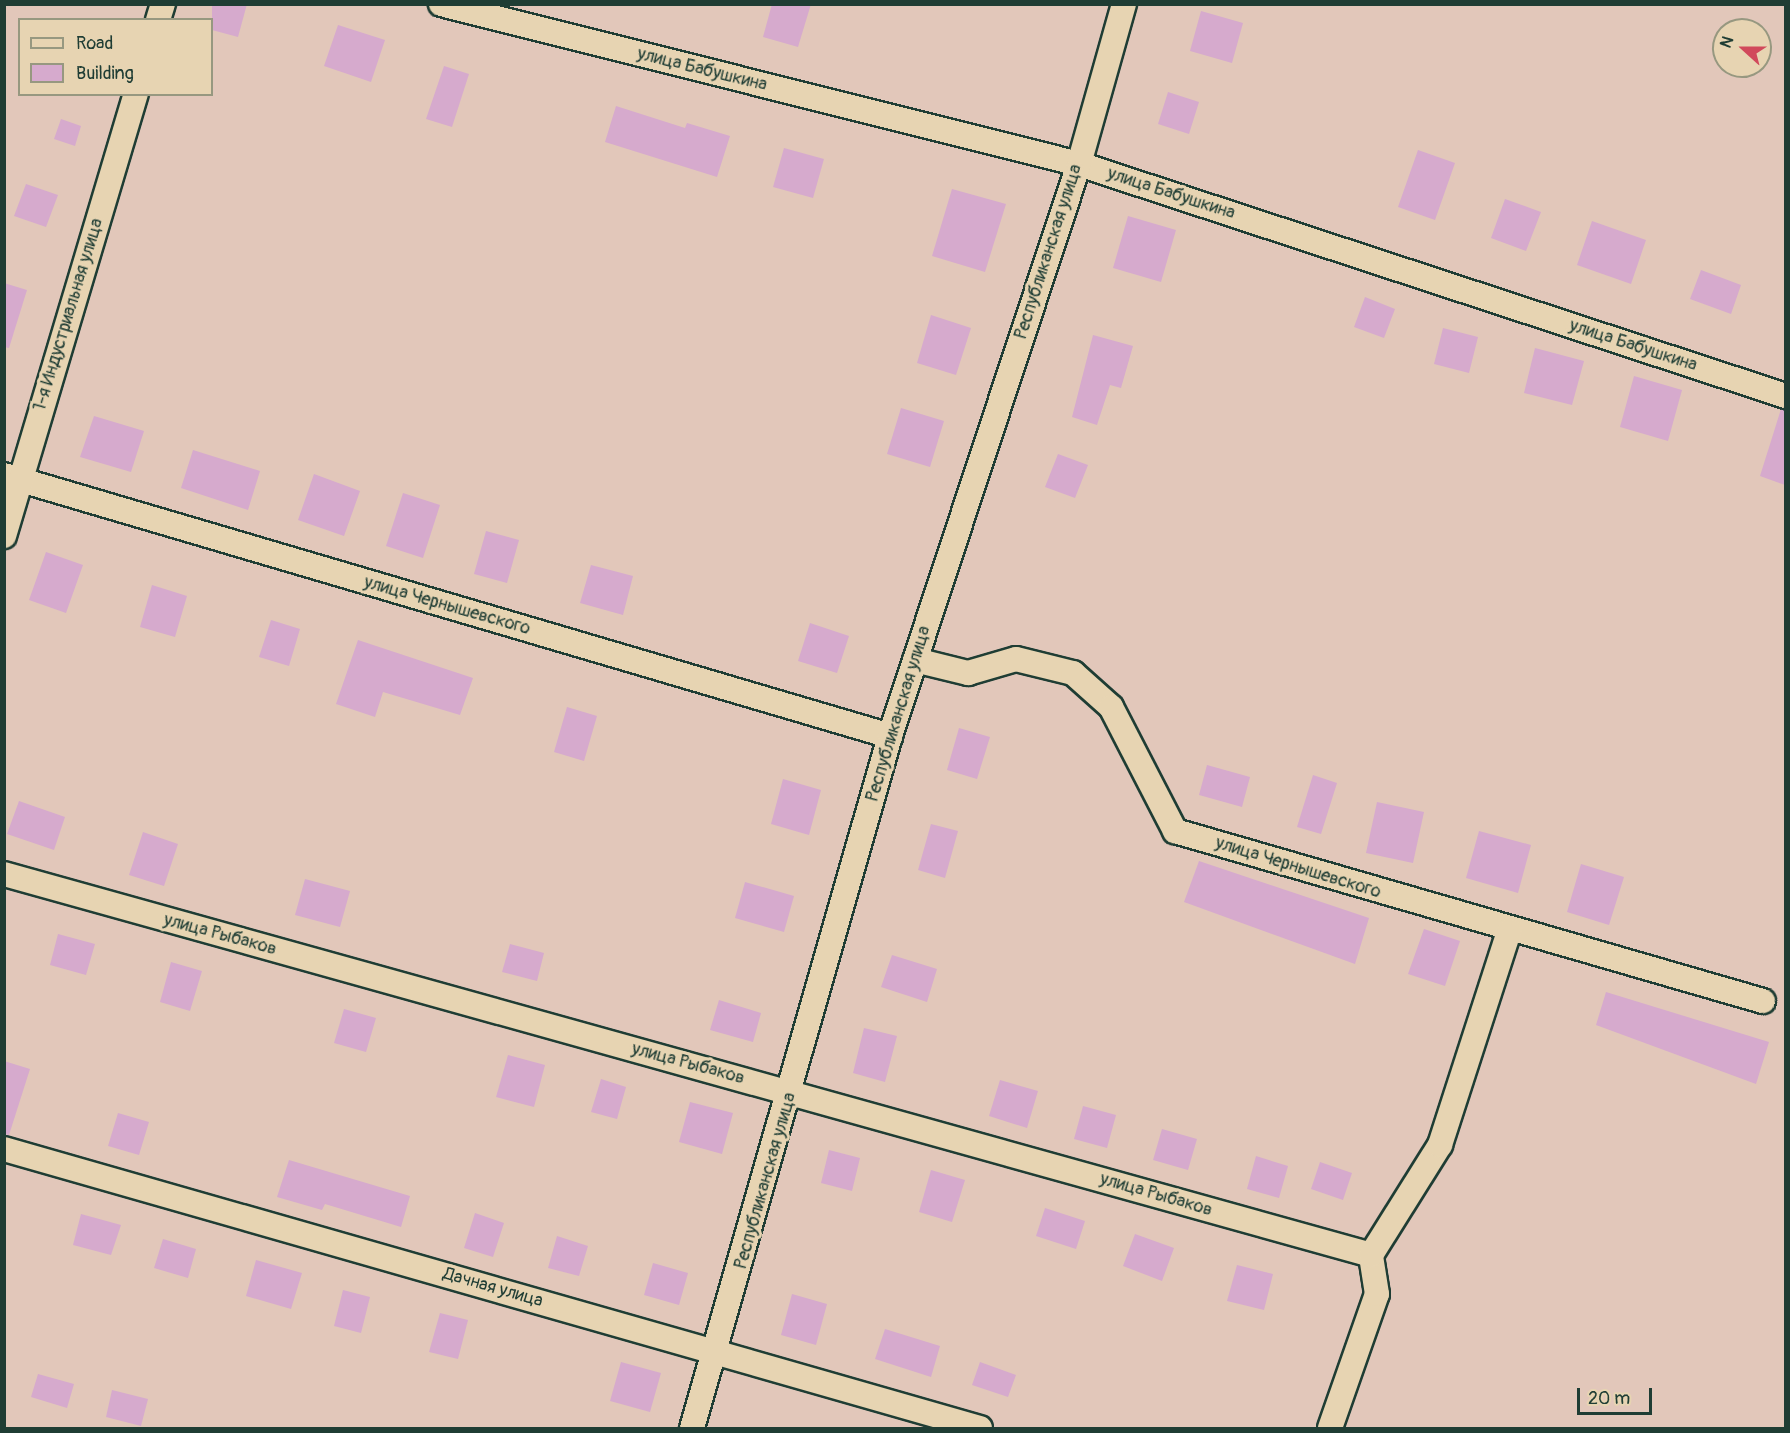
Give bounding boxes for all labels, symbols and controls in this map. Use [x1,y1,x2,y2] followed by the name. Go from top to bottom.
[18,18,213,96] legend
[1712,18,1772,78] north arrow
[76,32,113,55] text: Road
[1716,34,1738,51] text: N
[635,43,769,97] street label: улица Бабушкина
[76,62,134,85] text: Building
[1011,162,1087,342] street label: Республиканская улица
[1105,163,1237,225] street label: улица Бабушкина
[29,216,109,414] street label: 1-я Индустриальная улица
[1567,315,1699,377] street label: улица Бабушкина
[361,572,533,640] street label: улица Чернышевского
[862,624,936,804] street label: Республиканская улица
[1213,833,1383,903] street label: улица Чернышевского
[161,910,279,960] street label: улица Рыбаков
[629,1039,747,1089] street label: улица Рыбаков
[731,1090,801,1272] street label: Республиканская улица
[1097,1169,1215,1221] street label: улица Рыбаков
[441,1263,545,1313] street label: Дачная улица
[1580,1376,1655,1414] scale bar
[1588,1387,1630,1410] text: 20 m

